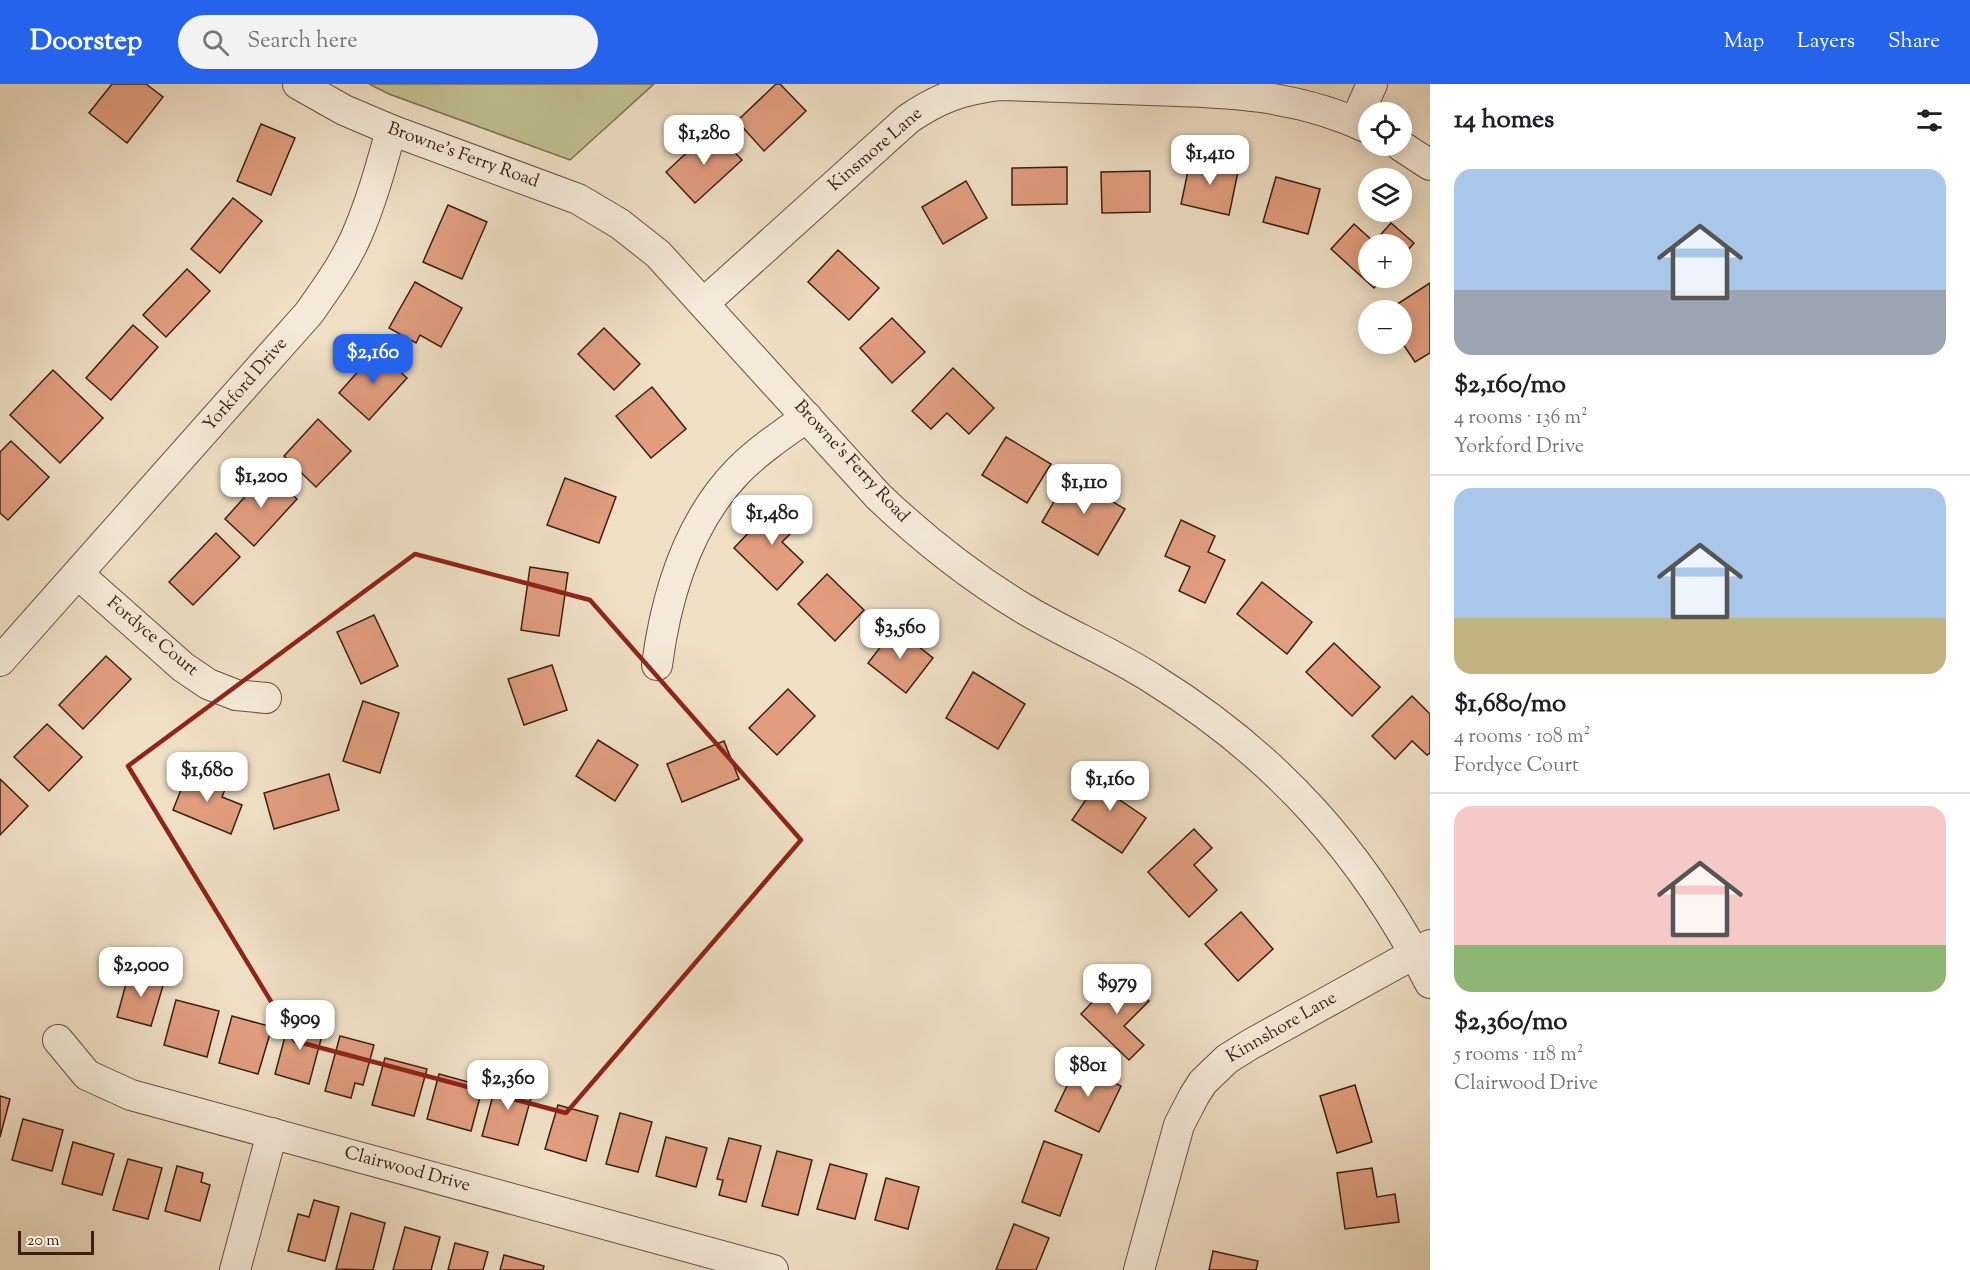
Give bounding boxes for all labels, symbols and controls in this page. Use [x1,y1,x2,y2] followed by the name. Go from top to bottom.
[178,15,598,69] search box
[30,22,142,62] text: Doorstep
[199,26,232,59] icon: search
[247,26,358,58] text: Search here
[1724,27,1764,57] text: Map
[1797,27,1855,57] text: Layers
[1888,27,1940,57] text: Share
[823,102,929,198] street label: Kinsmore Lane
[1358,102,1412,354] map controls
[1358,102,1412,156] button: locate
[1454,102,1554,139] text: 14 homes
[1913,104,1946,137] icon: filters
[655,115,753,166] pin: $1,280
[384,117,542,195] street label: Browne's Ferry Road
[678,120,730,149] text: $1,280
[1161,135,1259,186] pin: $1,410
[1185,140,1235,169] text: $1,410
[1358,168,1412,222] button: layers
[1646,208,1754,316] icon: home
[1358,234,1412,288] button: +
[1358,300,1412,354] button: −
[198,332,294,438] street label: Yorkford Drive
[324,334,422,385] pin: $2,160
[347,339,399,368] text: $2,160
[1454,367,1566,404] text: $2,160/mo
[787,395,915,529] street label: Browne's Ferry Road
[1454,404,1588,433] text: 4 rooms · 136 m²
[1454,433,1584,462] text: Yorkford Drive
[212,458,310,509] pin: $1,200
[235,463,287,492] text: $1,200
[1035,464,1133,515] pin: $1,110
[1061,469,1107,498] text: $1,110
[723,495,821,546] pin: $1,480
[745,500,799,529] text: $1,480
[1646,527,1754,635] icon: home
[101,591,203,683] street label: Fordyce Court
[851,609,949,660] pin: $3,560
[874,614,926,643] text: $3,560
[1454,686,1566,723] text: $1,680/mo
[1454,723,1590,752] text: 4 rooms · 108 m²
[158,752,256,803] pin: $1,680
[1454,752,1579,781] text: Fordyce Court
[181,757,233,786] text: $1,680
[1061,761,1159,812] pin: $1,160
[1085,766,1135,795] text: $1,160
[1646,845,1754,953] icon: home
[92,947,190,998] pin: $2,000
[113,952,169,981] text: $2,000
[1081,964,1153,1015] pin: $979
[1097,969,1137,998] text: $979
[1222,986,1342,1070] street label: Kinnshore Lane
[264,1000,336,1051] pin: $909
[1454,1004,1567,1041] text: $2,360/mo
[280,1005,320,1034] text: $909
[1454,1041,1584,1070] text: 5 rooms · 118 m²
[1052,1047,1124,1098] pin: $801
[1069,1052,1107,1081] text: $801
[459,1060,557,1111] pin: $2,360
[481,1065,535,1094] text: $2,360
[1454,1070,1598,1099] text: Clairwood Drive
[341,1141,473,1199] street label: Clairwood Drive
[18,1228,94,1256] scale bar
[27,1230,60,1253] text: 20 m

